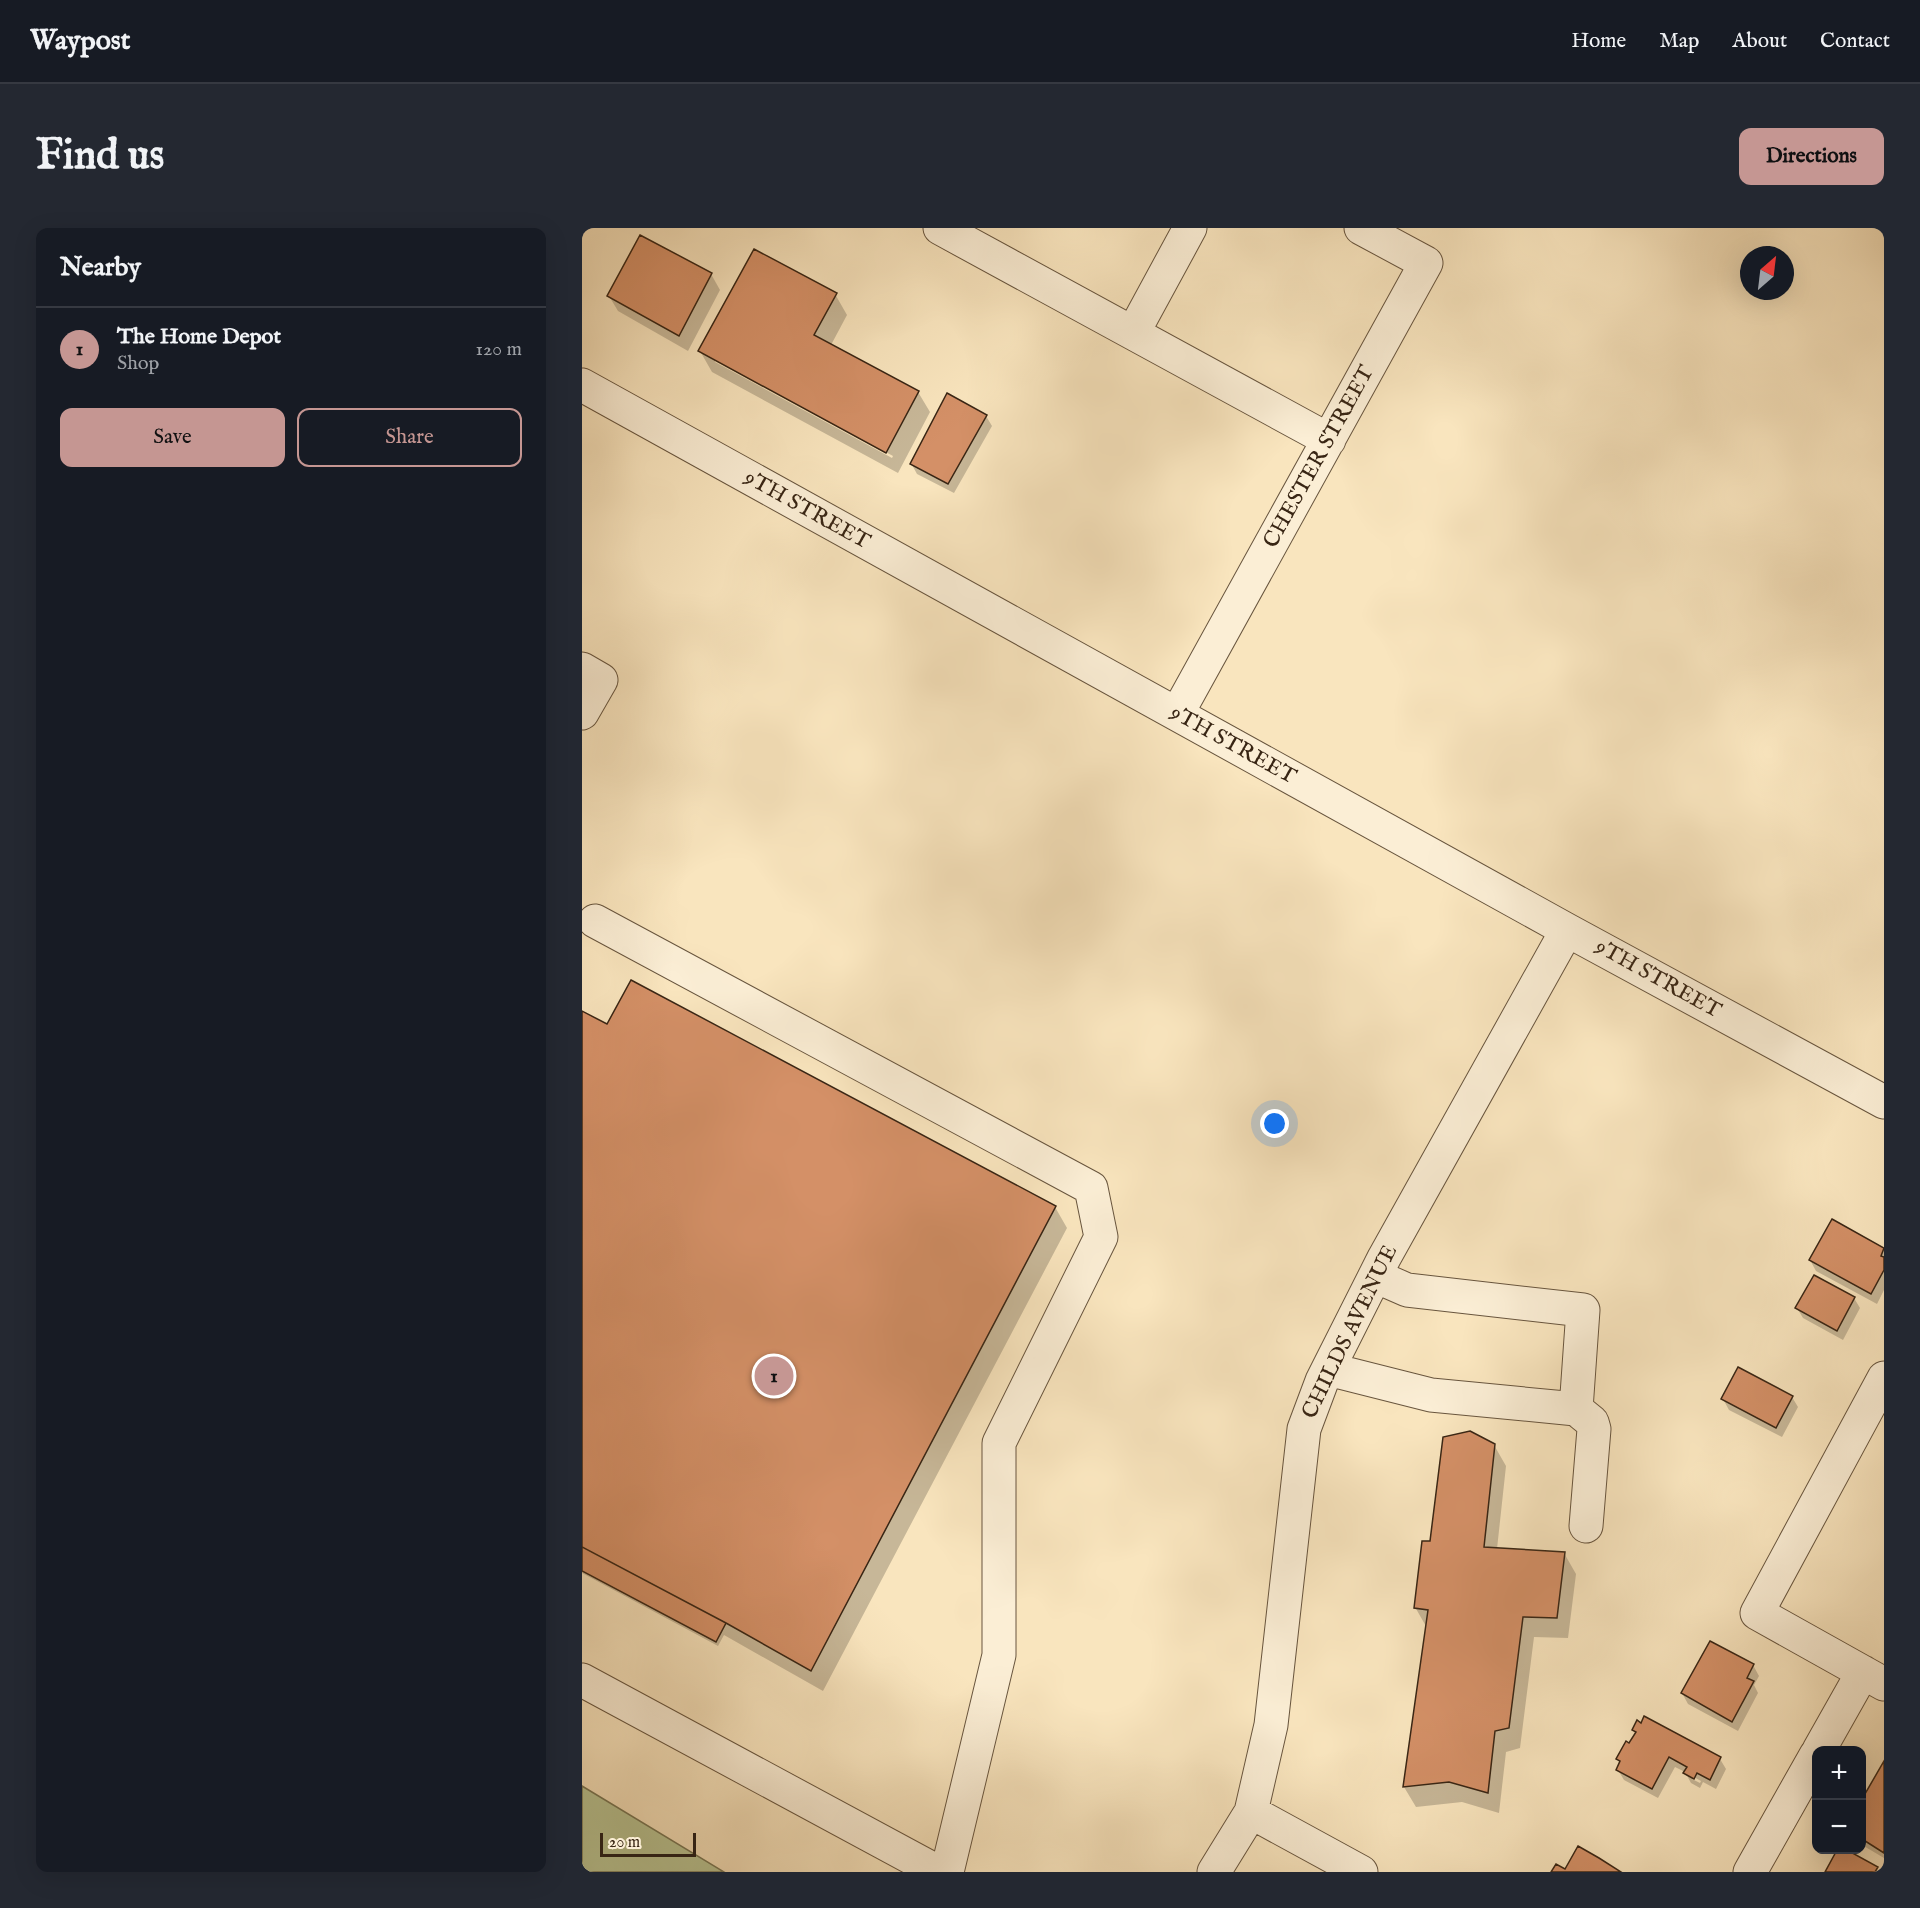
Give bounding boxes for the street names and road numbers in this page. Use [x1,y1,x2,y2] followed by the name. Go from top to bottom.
[1257,361,1381,553] street label: CHESTER STREET
[738,463,875,556] street label: 9TH STREET
[1164,698,1301,791] street label: 9TH STREET
[1589,932,1726,1025] street label: 9TH STREET
[1296,1241,1404,1423] street label: CHILDS AVENUE

